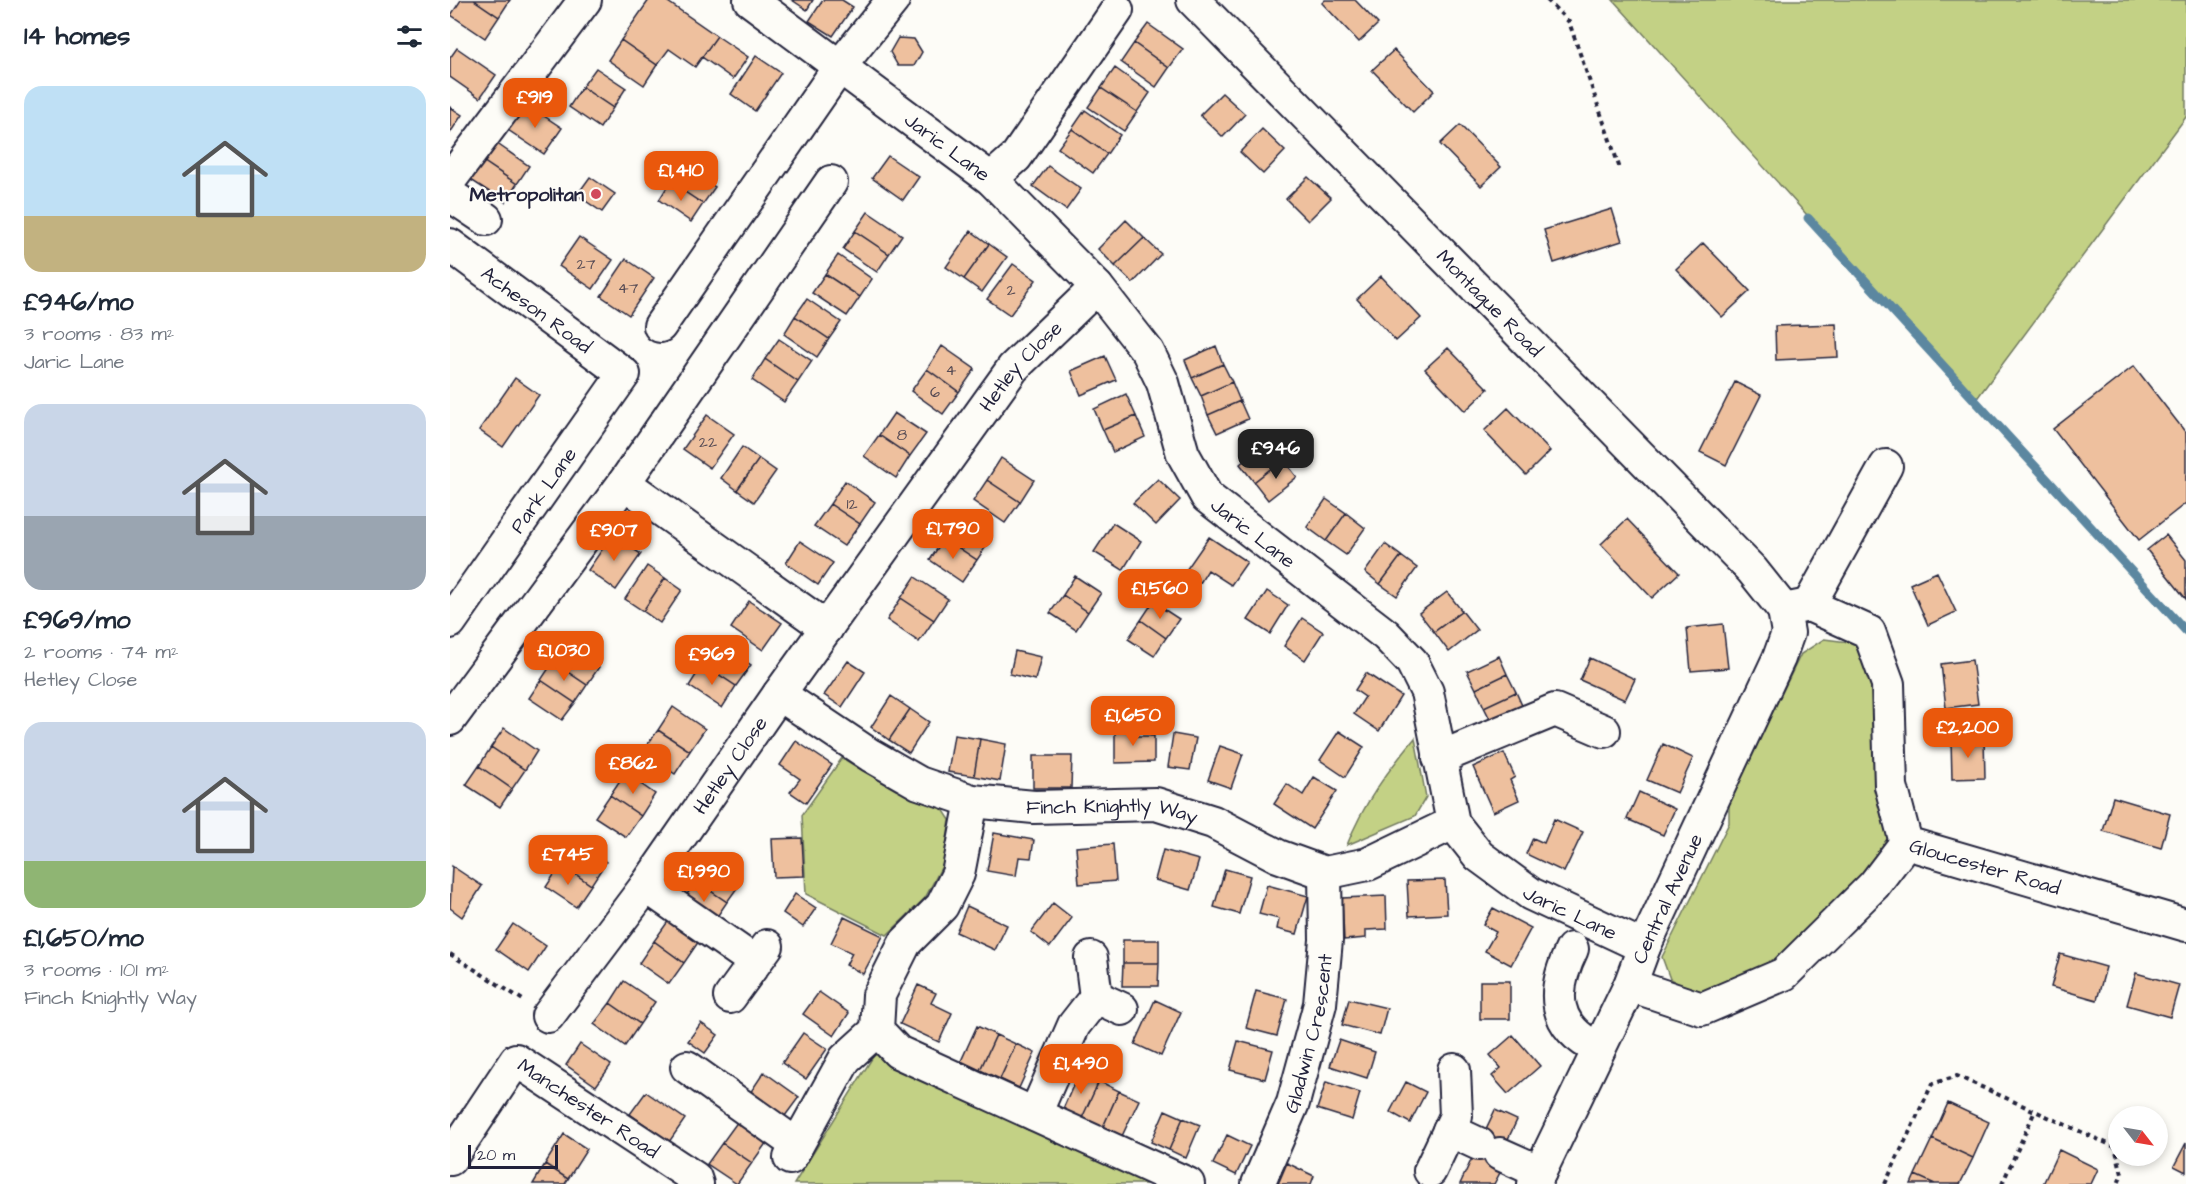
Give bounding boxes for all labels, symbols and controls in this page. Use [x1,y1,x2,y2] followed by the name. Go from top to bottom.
[24,18,130,54] text: 14 homes
[393,20,426,53] icon: filters
[499,78,571,129] pin: £919
[517,83,553,111] text: £919
[898,106,996,189] street label: Jaric Lane
[171,125,279,233] icon: home
[632,151,730,202] pin: £1,410
[658,156,704,184] text: £1,410
[469,181,584,209] place label: Metropolitan
[589,187,603,201] marker: Metropolitan
[1430,243,1549,364] street label: Montague Road
[577,253,596,275] house number: 27
[475,260,597,361] street label: Acheson Road
[618,277,639,299] house number: 47
[1006,279,1016,301] house number: 2
[24,284,134,320] text: £946/mo
[973,315,1069,418] street label: Hetley Close
[24,320,174,348] text: 3 rooms · 83 m²
[24,348,124,376] text: Jaric Lane
[946,359,957,381] house number: 4
[930,381,940,403] house number: 6
[897,424,907,446] house number: 8
[1240,429,1312,480] pin: £946
[699,431,717,453] house number: 22
[1252,434,1300,462] text: £946
[504,442,584,539] street label: Park Lane
[171,443,279,551] icon: home
[1204,492,1301,575] street label: Jaric Lane
[846,493,858,515] house number: 12
[904,509,1002,560] pin: £1,790
[578,511,650,562] pin: £907
[926,514,980,542] text: £1,790
[590,516,638,544] text: £907
[1111,569,1209,620] pin: £1,560
[1132,574,1188,602] text: £1,560
[24,602,131,638] text: £969/mo
[515,631,613,682] pin: £1,030
[676,635,748,686] pin: £969
[538,636,590,664] text: £1,030
[24,638,178,666] text: 2 rooms · 74 m²
[689,640,735,668] text: £969
[24,666,137,694] text: Hetley Close
[1084,696,1182,747] pin: £1,650
[1105,701,1161,729] text: £1,650
[1919,708,2017,759] pin: £2,200
[687,711,775,820] street label: Hetley Close
[1937,713,1999,741] text: £2,200
[597,744,669,795] pin: £862
[609,749,657,777] text: £862
[171,761,279,869] icon: home
[1025,791,1201,832] street label: Finch Knightly Way
[1626,829,1710,968] street label: Central Avenue
[1906,832,2064,902] street label: Gloucester Road
[532,835,604,886] pin: £745
[543,840,593,868] text: £745
[655,852,753,903] pin: £1,990
[678,857,730,885] text: £1,990
[1517,879,1621,947] street label: Jaric Lane
[24,920,144,956] text: £1,650/mo
[1277,953,1340,1118] street label: Gladwin Crescent
[24,956,169,984] text: 3 rooms · 101 m²
[24,984,197,1012] text: Finch Knightly Way
[1032,1044,1130,1095] pin: £1,490
[1054,1049,1108,1077] text: £1,490
[512,1052,664,1166] street label: Manchester Road
[2108,1106,2168,1166] north arrow
[2108,1106,2168,1166] map controls
[468,1142,558,1170] scale bar
[477,1144,515,1166] text: 20 m

